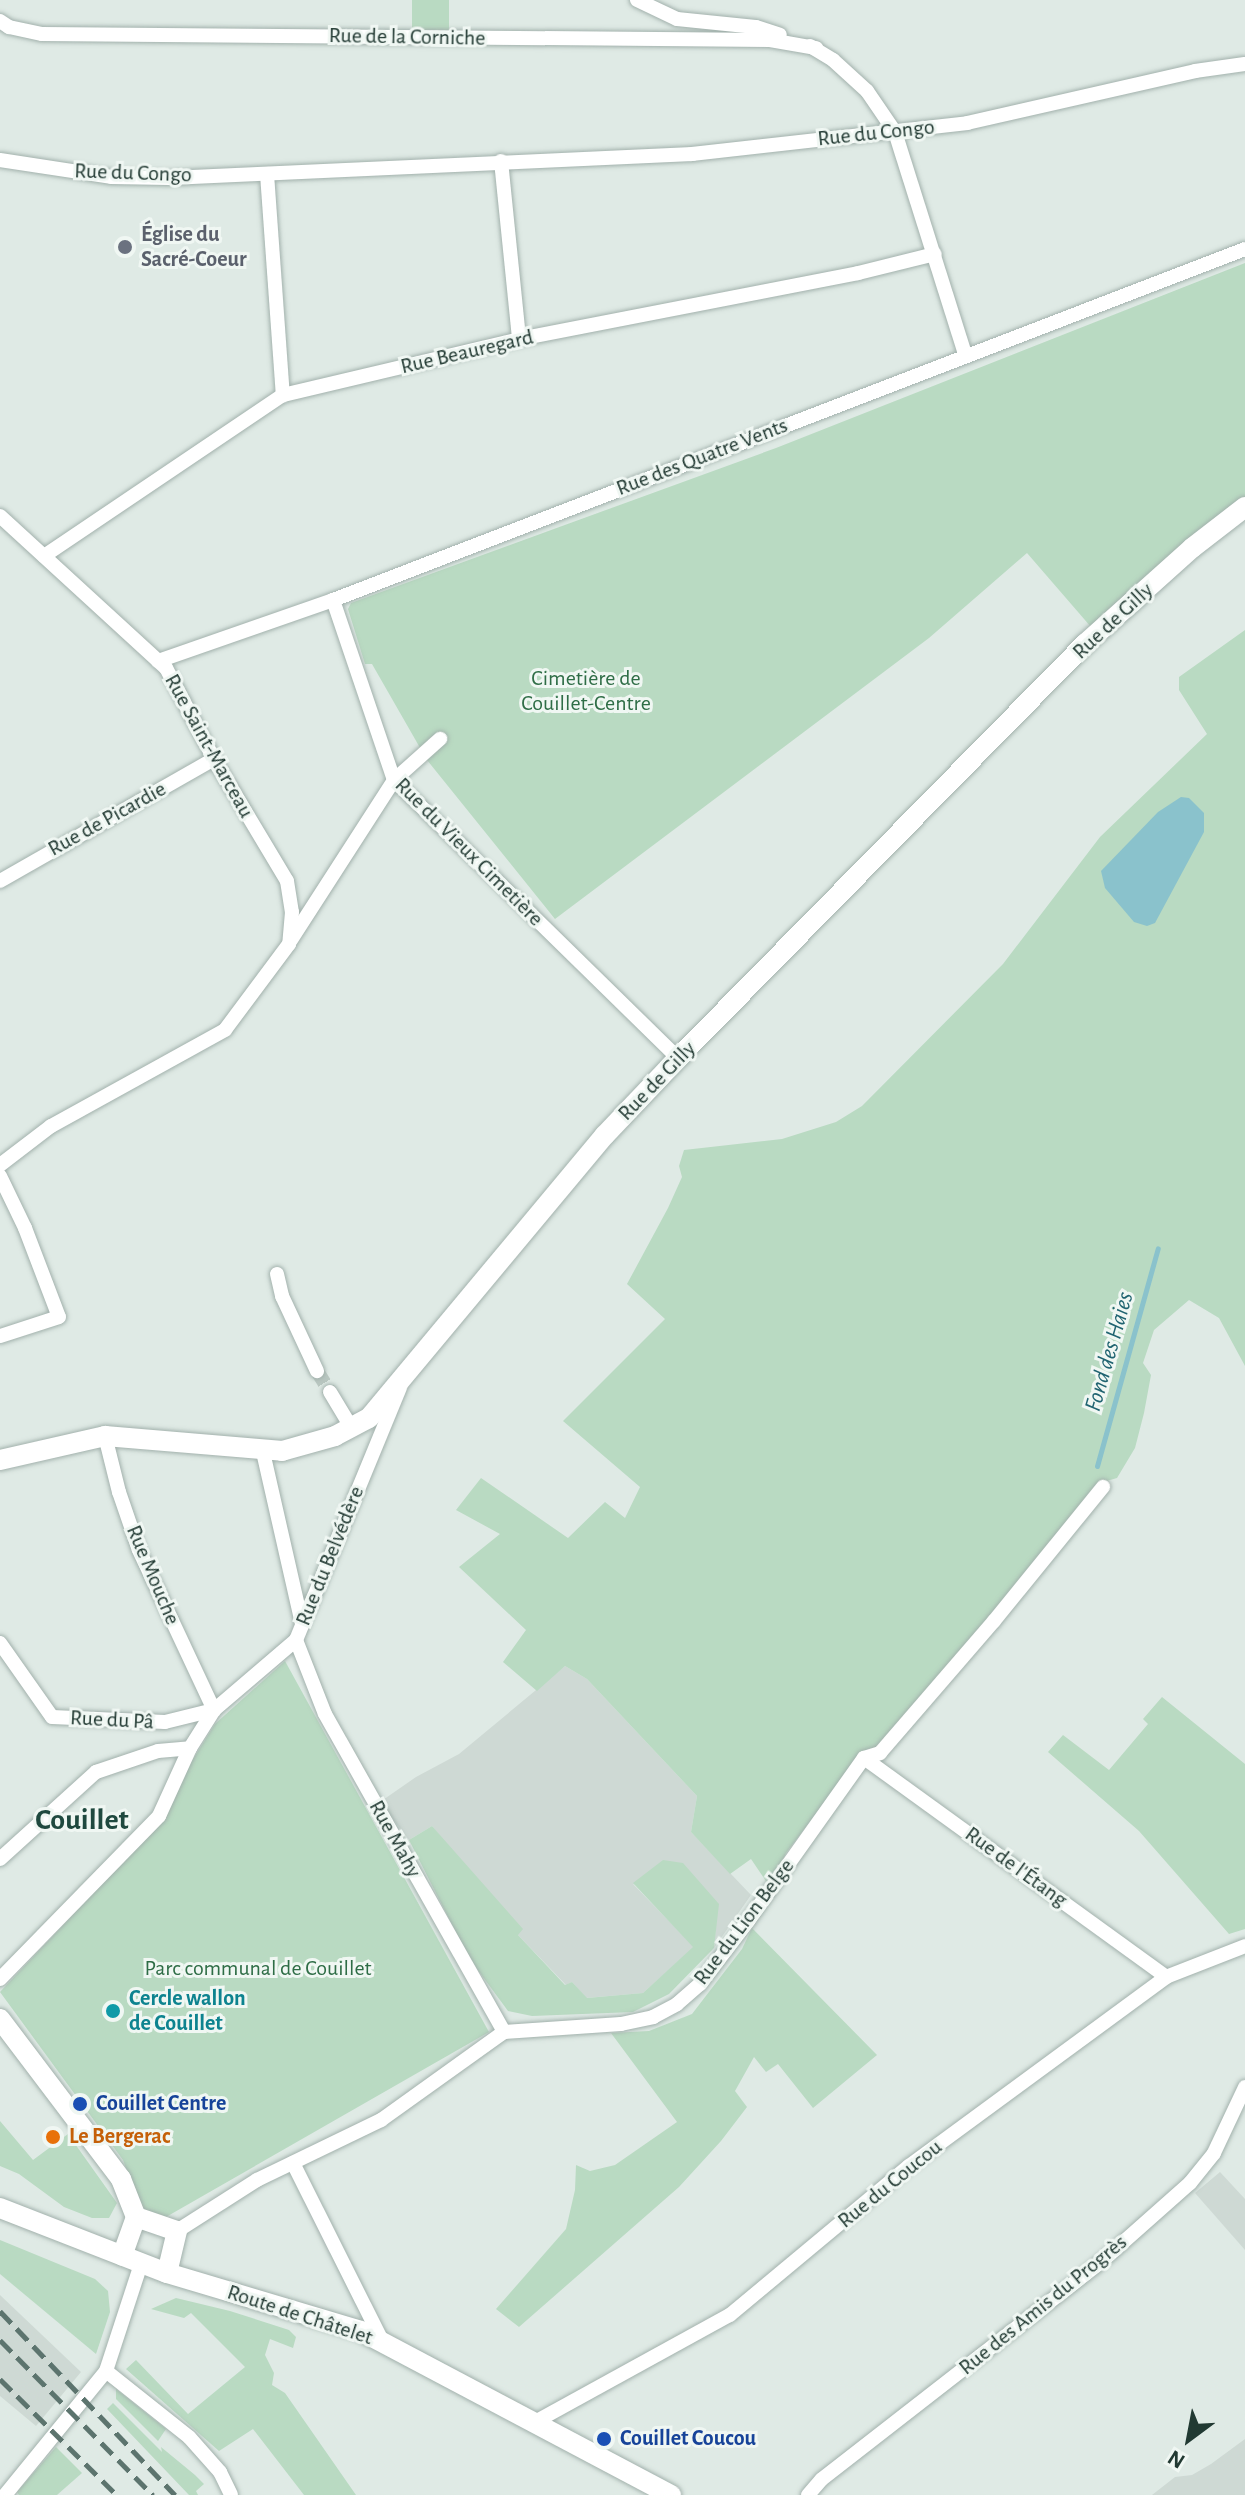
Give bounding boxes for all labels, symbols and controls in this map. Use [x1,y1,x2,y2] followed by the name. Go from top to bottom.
[329,22,485,52] street label: Rue de la Corniche
[816,114,936,152] street label: Rue du Congo
[74,158,192,188] street label: Rue du Congo
[141,221,247,272] place label: Église du Sacré-Coeur
[116,238,134,256] marker: Église du Sacré-Coeur
[398,324,536,380] street label: Rue Beauregard
[613,412,791,502] street label: Rue des Quatre Vents
[1067,577,1159,665] street label: Rue de Gilly
[521,665,651,716] park label: Cimetière de Couillet-Centre
[159,669,259,823] street label: Rue Saint-Marceau
[389,772,549,932] street label: Rue du Vieux Cimetière
[43,776,171,862] street label: Rue de Picardie
[613,1036,701,1126] street label: Rue de Gilly
[1079,1289,1141,1415] water label: Fond des Haies
[290,1482,370,1630] street label: Rue du Belvédère
[120,1521,186,1629] street label: Rue Mouche
[69,1705,155,1735] street label: Rue du Pâ
[363,1796,427,1882] street label: Rue Mahy
[35,1802,129,1838] district label: Couillet
[960,1821,1072,1913] street label: Rue de l'Étang
[688,1854,800,1990] street label: Rue du Lion Belge
[144,1956,372,1982] park label: Parc communal de Couillet
[129,1985,246,2036] place label: Cercle wallon de Couillet
[104,2002,122,2020] marker: Cercle wallon de Couillet
[96,2091,226,2117] place label: Couillet Centre
[71,2095,89,2113] marker: Couillet Centre
[69,2124,170,2150] place label: Le Bergerac
[44,2128,62,2146] marker: Le Bergerac
[833,2134,947,2234] street label: Rue du Coucou
[954,2229,1132,2381] street label: Rue des Amis du Progrès
[224,2279,376,2351] street label: Route de Châtelet
[1149,2399,1229,2479] north arrow
[620,2426,756,2452] place label: Couillet Coucou
[595,2430,613,2448] marker: Couillet Coucou
[1164,2446,1189,2473] text: N

